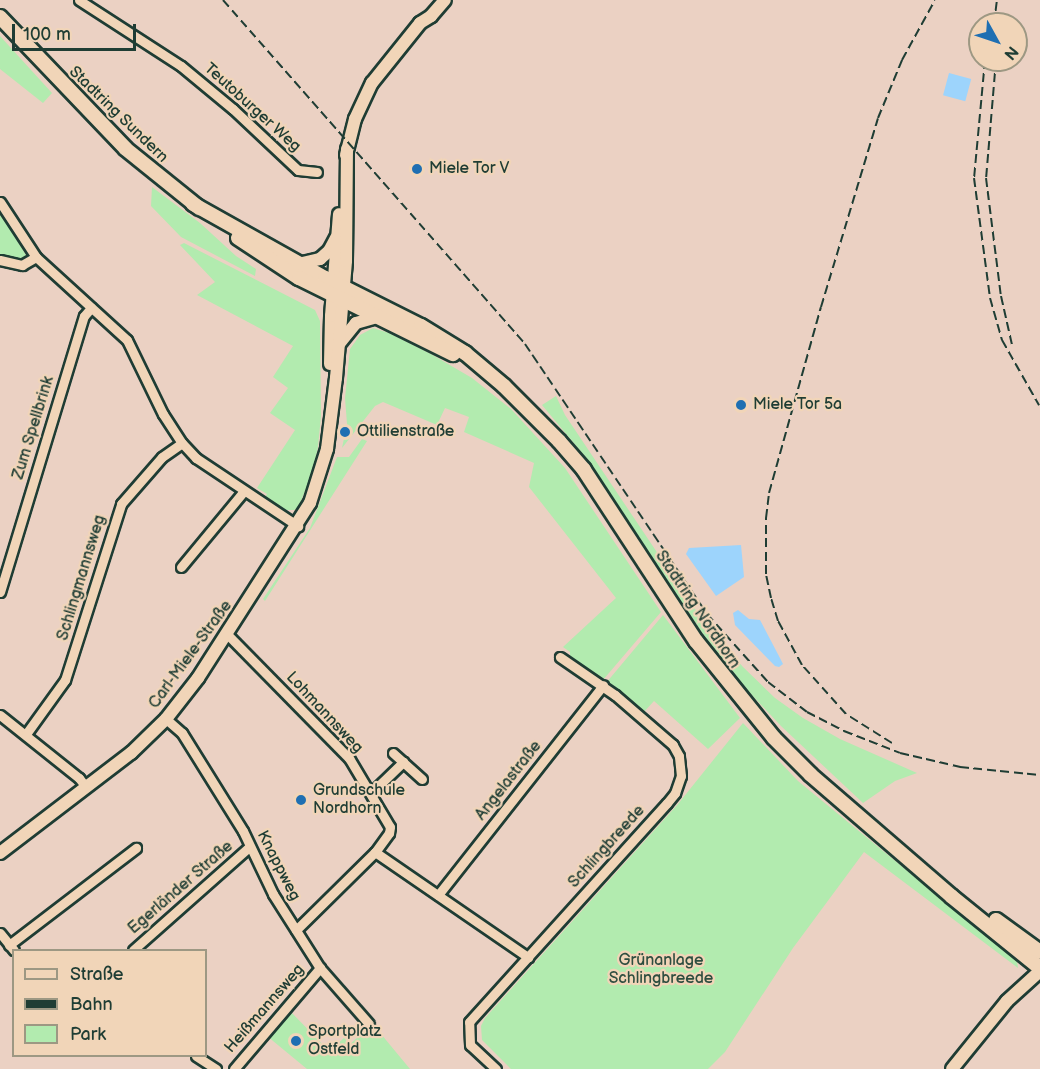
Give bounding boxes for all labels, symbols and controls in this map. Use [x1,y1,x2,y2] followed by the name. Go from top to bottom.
[15,12,140,50] scale bar
[968,12,1028,72] north arrow
[23,24,71,45] text: 100 m
[999,42,1022,63] text: N
[199,59,305,157] street label: Teutoburger Weg
[64,63,172,167] street label: Stadtring Sundern
[429,159,510,179] place label: Miele Tor V
[410,162,424,176] marker: Miele Tor V
[9,374,59,482] street label: Zum Spellbrink
[753,395,843,415] place label: Miele Tor 5a
[734,398,748,412] marker: Miele Tor 5a
[357,422,454,442] place label: Ottilienstraße
[338,425,352,439] marker: Ottilienstraße
[54,513,110,643] street label: Schlingmannsweg
[651,548,743,672] street label: Stadtring Nordhorn
[145,597,237,713] street label: Carl-Miele-Straße
[281,668,367,758] street label: Lohmannsweg
[472,737,546,825] street label: Angelastraße
[313,781,405,819] place label: Grundschule Nordhorn
[294,793,308,807] marker: Grundschule Nordhorn
[565,802,649,892] street label: Schlingbreede
[252,828,304,904] street label: Knappweg
[125,837,237,939] street label: Egerländer Straße
[12,949,207,1057] legend
[609,951,713,989] park label: Grünanlage Schlingbreede
[221,961,309,1057] street label: Heißmannsweg
[70,964,123,985] text: Straße
[70,994,113,1015] text: Bahn
[308,1022,381,1060] place label: Sportplatz Ostfeld
[70,1024,106,1045] text: Park
[289,1034,303,1048] marker: Sportplatz Ostfeld

